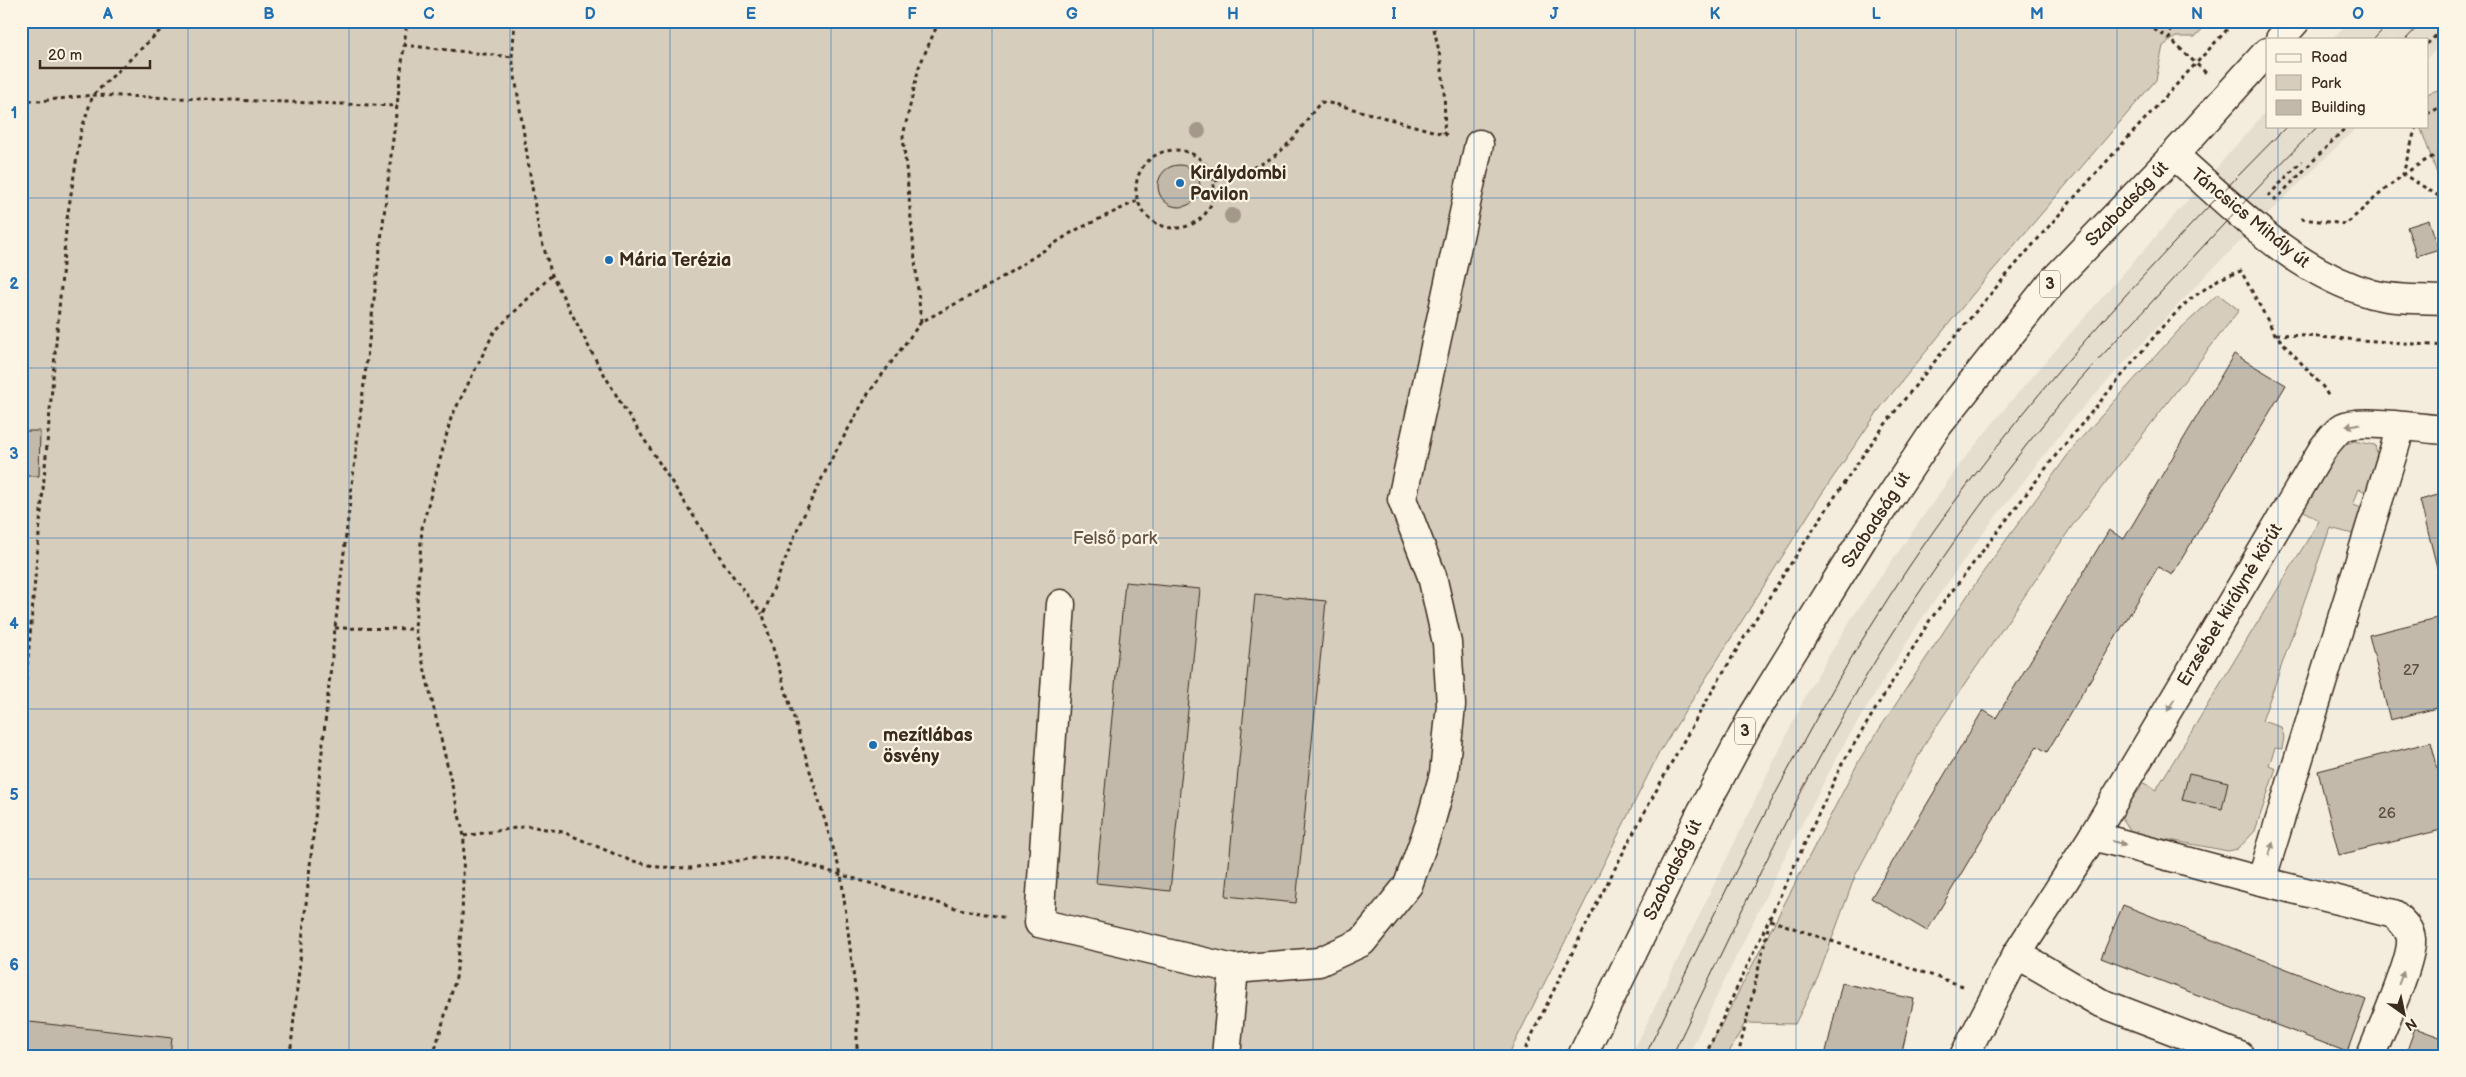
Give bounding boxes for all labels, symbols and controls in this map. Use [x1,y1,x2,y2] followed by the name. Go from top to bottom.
[102,5,113,24] text: A
[263,5,275,24] text: B
[423,5,435,24] text: C
[584,5,596,24] text: D
[746,5,756,24] text: E
[907,5,917,24] text: F
[1066,5,1078,24] text: G
[1227,5,1239,24] text: H
[1391,5,1397,24] text: I
[1550,5,1559,24] text: J
[1710,5,1721,24] text: K
[1871,5,1881,24] text: L
[2030,5,2044,24] text: M
[2191,5,2203,24] text: N
[2352,5,2364,24] text: O
[40,38,150,70] scale bar
[2266,38,2428,128] legend
[48,46,82,65] text: 20 m
[2311,48,2347,67] text: Road
[2311,74,2342,93] text: Park
[2311,98,2366,117] text: Building
[11,104,17,123] text: 1
[2081,157,2173,251] street label: Szabadság út
[1190,163,1286,205] place label: Királydombi Pavilon
[2186,164,2314,273] street label: Táncsics Mihály út
[1174,177,1186,189] marker: Királydombi Pavilon
[619,250,731,271] place label: Mária Terézia
[603,254,615,266] marker: Mária Terézia
[2040,270,2060,298] road number: 3
[9,275,19,294] text: 2
[2345,421,2360,429] one-way arrow
[9,445,19,464] text: 3
[1837,468,1915,572] street label: Szabadság út
[2173,519,2287,690] street label: Erzsébet királyné körút
[1073,528,1157,549] park label: Felső park
[9,615,19,634] text: 4
[2403,661,2420,680] house number: 27
[2166,698,2175,712] one-way arrow
[1735,718,1755,744] road number: 3
[883,725,973,767] place label: mezítlábas ösvény
[867,739,879,751] marker: mezítlábas ösvény
[9,786,19,805] text: 5
[2378,804,2396,823] house number: 26
[1639,816,1707,924] street label: Szabadság út
[2112,840,2127,848] one-way arrow
[2267,841,2275,856] one-way arrow
[9,956,19,975] text: 6
[2398,970,2405,985] one-way arrow
[2378,990,2428,1040] north arrow
[2402,1014,2420,1034] text: N

